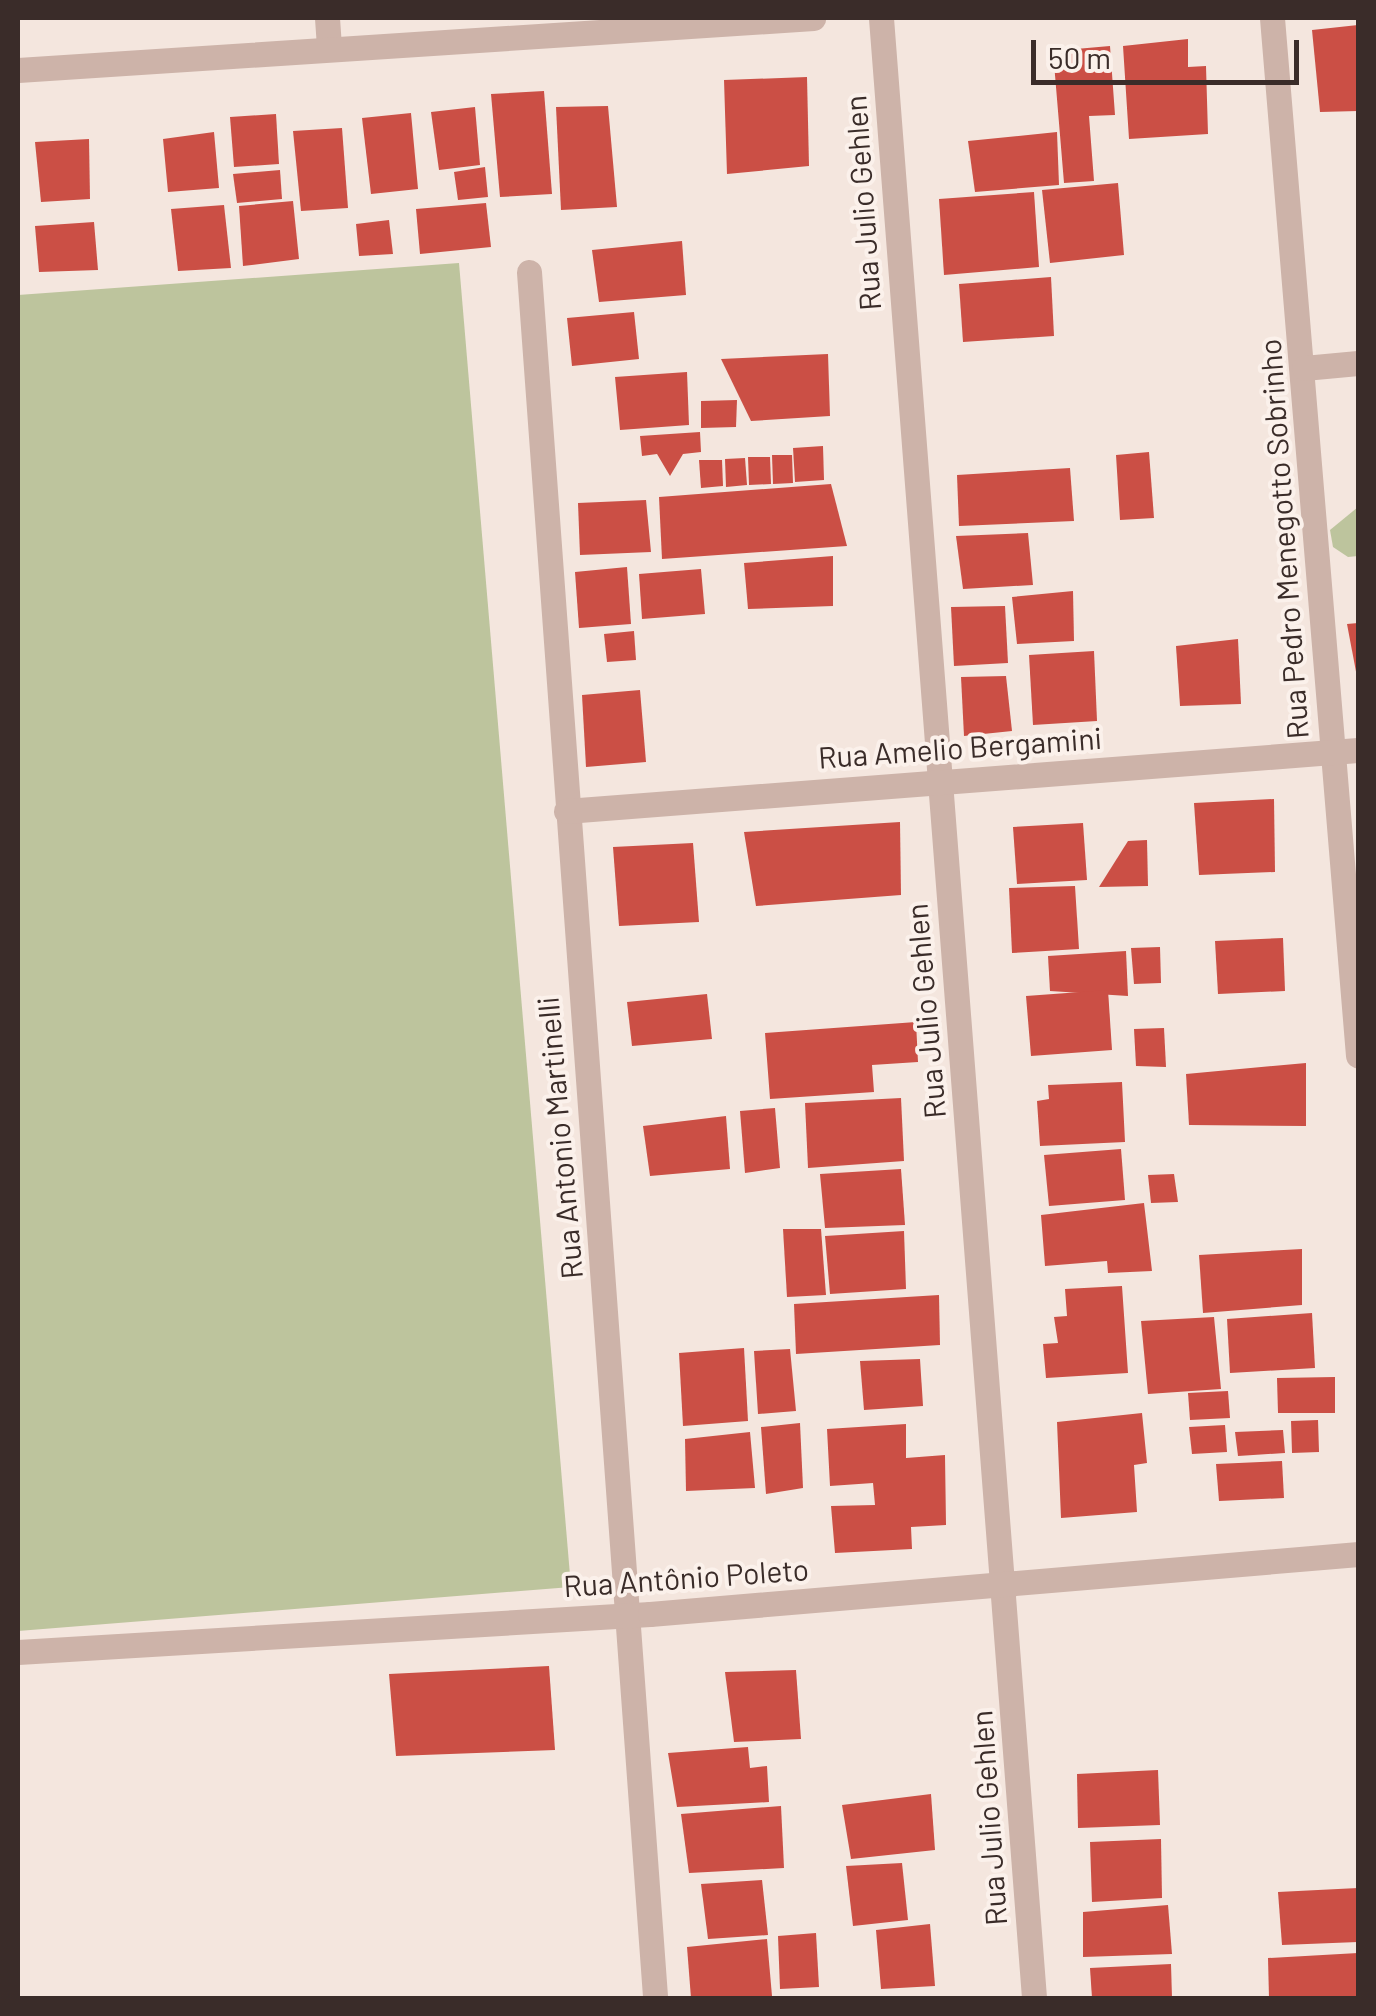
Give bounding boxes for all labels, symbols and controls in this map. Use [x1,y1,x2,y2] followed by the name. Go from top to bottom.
[1036,20,1304,82] scale bar
[1048,39,1111,75] text: 50 m
[837,94,887,312] street label: Rua Julio Gehlen
[1251,338,1315,740] street label: Rua Pedro Menegotto Sobrinho
[817,719,1103,775] street label: Rua Amelio Bergamini
[898,902,952,1120] street label: Rua Julio Gehlen
[529,995,589,1281] street label: Rua Antonio Martinelli
[562,1550,810,1604] street label: Rua Antônio Poleto
[963,1709,1013,1927] street label: Rua Julio Gehlen

